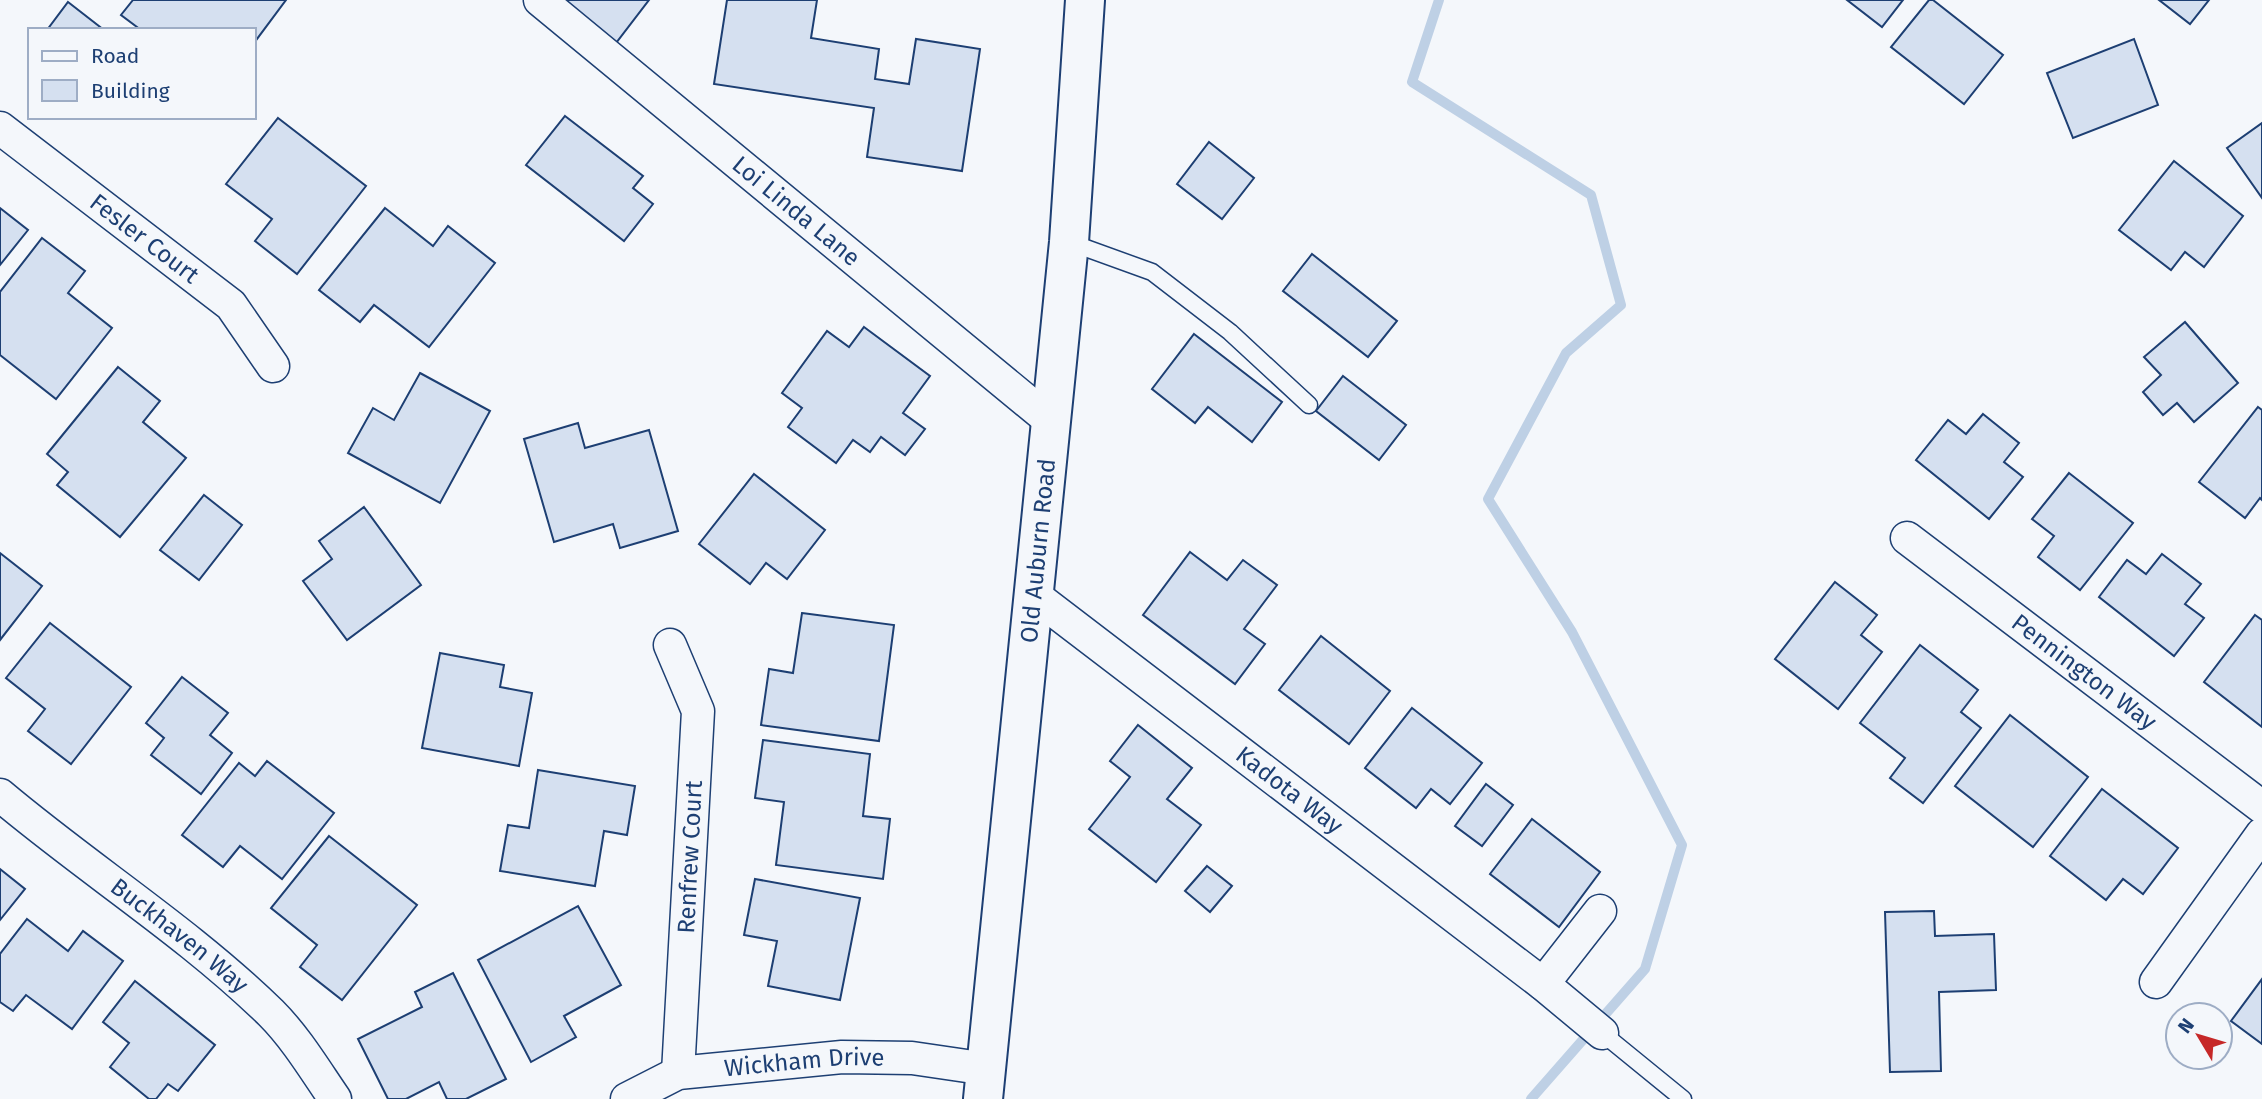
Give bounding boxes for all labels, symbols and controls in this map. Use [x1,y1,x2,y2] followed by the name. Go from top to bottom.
[28,28,256,119] legend
[91,43,139,69] text: Road
[91,78,170,104] text: Building
[727,150,866,272] street label: Loi Linda Lane
[84,188,205,289] street label: Fesler Court
[1015,457,1061,644] street label: Old Auburn Road
[2006,608,2162,736] street label: Pennington Way
[1230,741,1348,840] street label: Kadota Way
[672,779,708,934] street label: Renfrew Court
[105,872,254,999] street label: Buckhaven Way
[2164,1001,2234,1071] north arrow
[2173,1014,2199,1038] text: N
[723,1043,885,1082] street label: Wickham Drive

